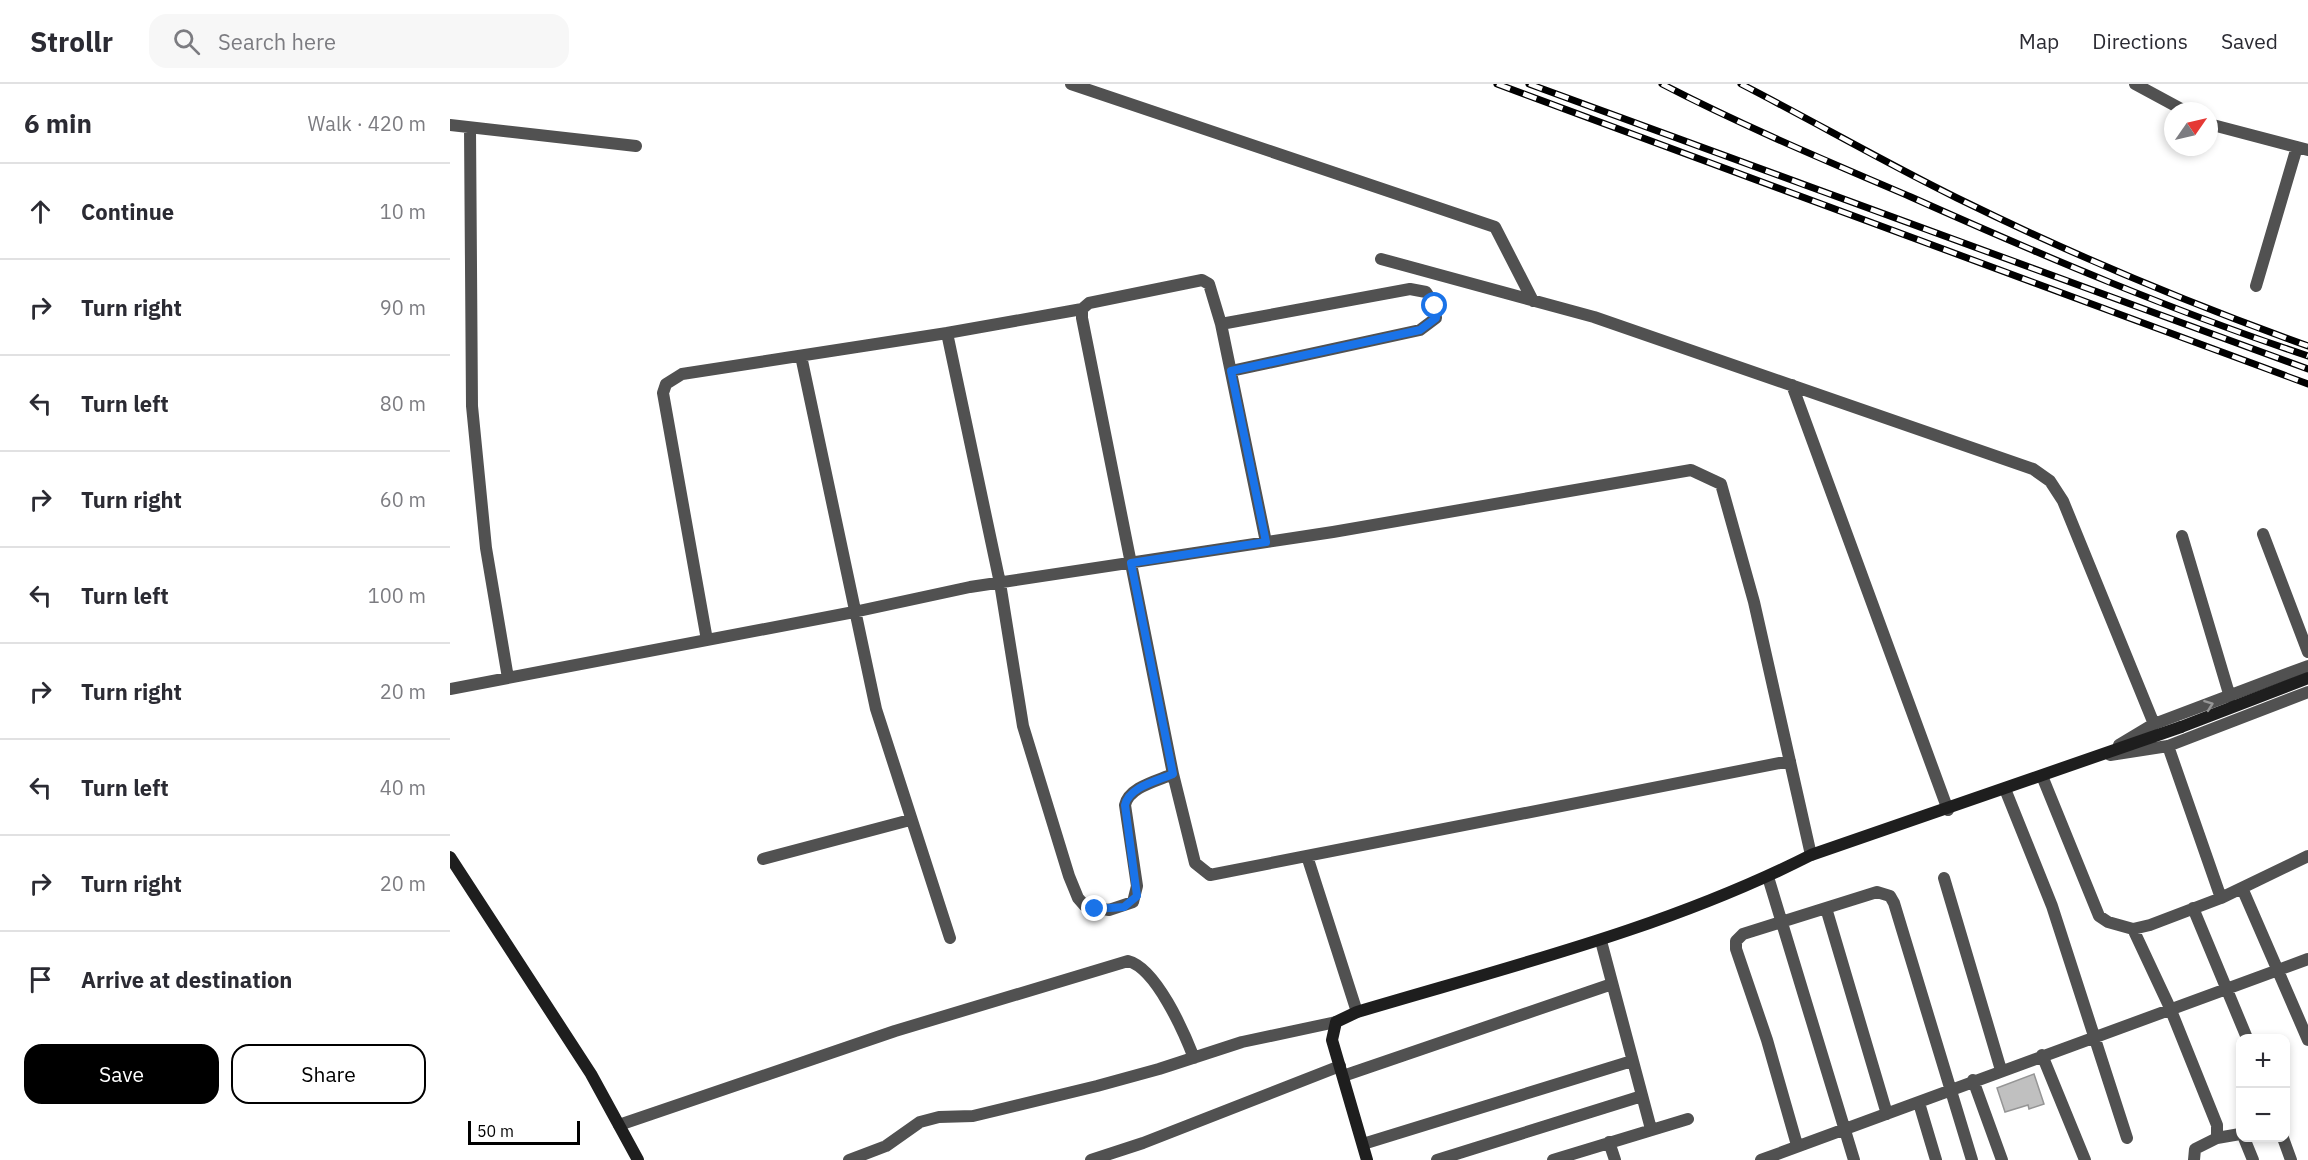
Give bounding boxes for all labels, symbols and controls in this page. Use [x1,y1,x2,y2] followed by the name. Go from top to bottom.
[149,14,569,68] search box
[30,23,113,60] text: Strollr
[170,25,203,58] icon: search
[218,27,336,56] text: Search here
[2019,27,2059,55] text: Map
[2092,27,2188,55] text: Directions
[2221,27,2278,55] text: Saved
[2164,102,2218,156] north arrow
[24,106,92,140] text: 6 min
[308,110,426,137] text: Walk · 420 m
[24,195,57,228] icon: ahead
[81,197,174,226] text: Continue
[380,198,426,225] text: 10 m
[24,291,57,324] icon: right
[1421,292,1447,318] route start
[81,293,182,322] text: Turn right
[380,294,426,321] text: 90 m
[24,387,57,420] icon: left
[81,389,169,418] text: Turn left
[380,390,426,417] text: 80 m
[24,483,57,516] icon: right
[81,485,182,514] text: Turn right
[380,486,426,513] text: 60 m
[24,579,57,612] icon: left
[81,581,169,610] text: Turn left
[368,582,426,609] text: 100 m
[24,675,57,708] icon: right
[81,677,182,706] text: Turn right
[380,678,426,705] text: 20 m
[2203,699,2214,712] one-way arrow
[24,771,57,804] icon: left
[81,773,169,802] text: Turn left
[380,774,426,801] text: 40 m
[24,867,57,900] icon: right
[81,869,182,898] text: Turn right
[380,870,426,897] text: 20 m
[1081,895,1107,921] route end
[24,963,57,996] icon: arrive
[81,965,292,994] text: Arrive at destination
[2236,1034,2290,1142] map controls
[2236,1034,2290,1088] button: +
[24,1044,219,1104] button: Save
[231,1044,426,1104] button: Share
[2236,1088,2290,1142] button: −
[468,1118,580,1146] scale bar
[477,1121,514,1141] text: 50 m

